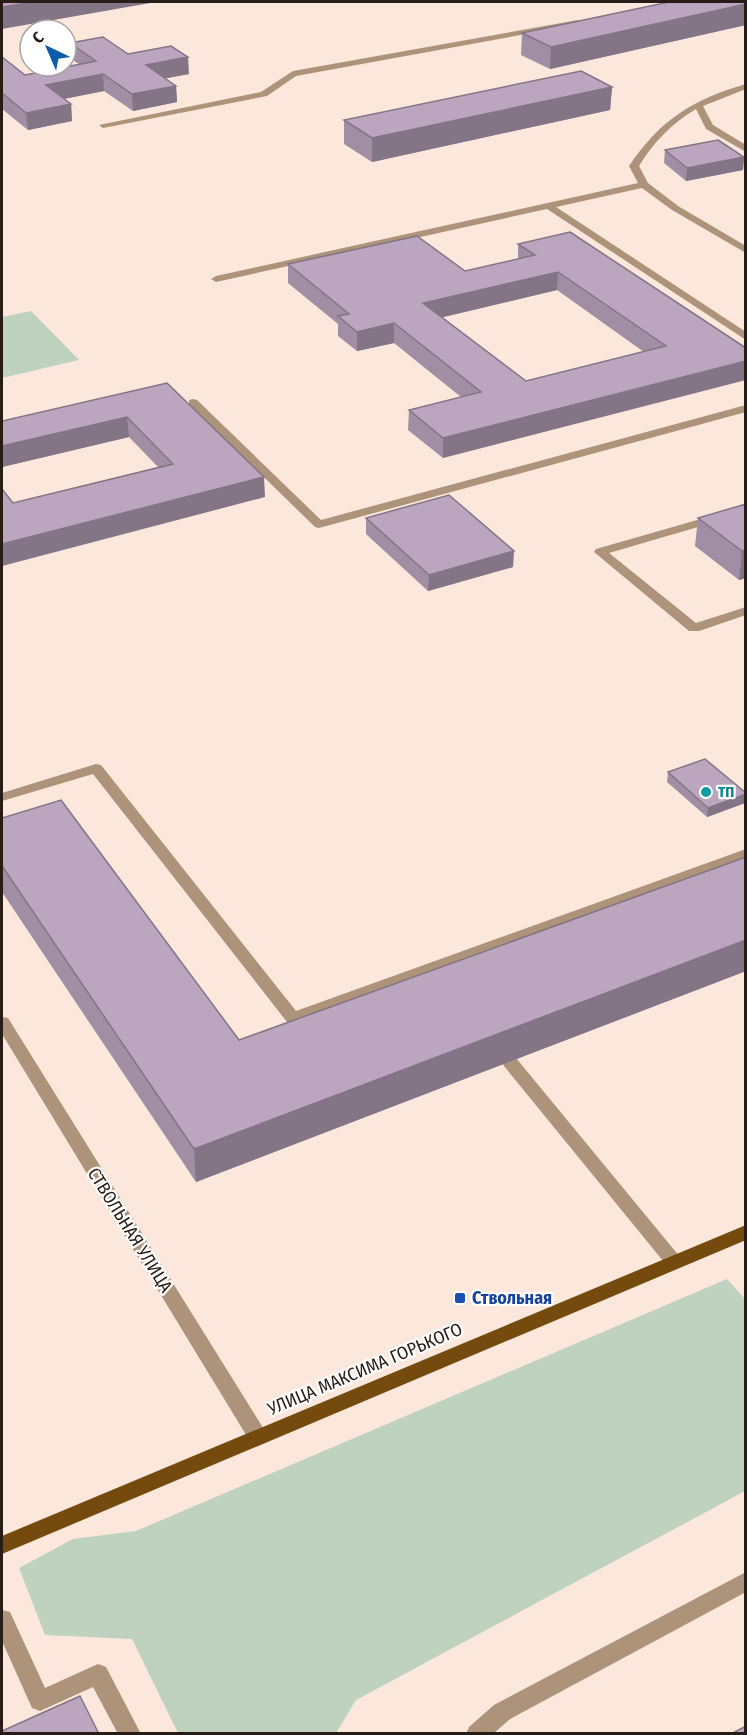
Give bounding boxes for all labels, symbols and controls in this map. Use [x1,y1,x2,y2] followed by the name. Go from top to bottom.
[18,18,78,78] north arrow
[28,27,48,47] text: С
[718,783,734,801] place label: ТП
[699,785,713,799] marker: ТП
[83,1164,177,1297] street label: СТВОЛЬНАЯ УЛИЦА
[472,1287,552,1309] place label: Ствольная
[453,1291,467,1305] marker: Ствольная
[264,1318,466,1420] street label: УЛИЦА МАКСИМА ГОРЬКОГО

